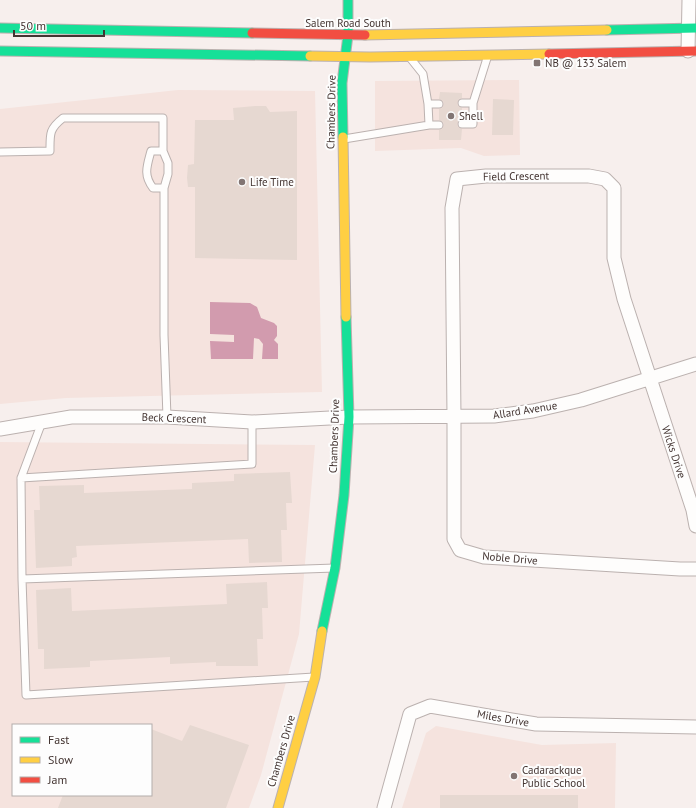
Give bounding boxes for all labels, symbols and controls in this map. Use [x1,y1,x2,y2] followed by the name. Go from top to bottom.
[14,12,104,38] scale bar
[305,16,391,30] street label: Salem Road South
[20,18,46,33] text: 50 m
[545,56,626,70] place label: NB @ 133 Salem
[532,58,542,68] marker: NB @ 133 Salem
[323,74,339,149] street label: Chambers Drive
[459,109,484,123] place label: Shell
[446,111,456,121] marker: Shell
[483,168,550,184] street label: Field Crescent
[250,175,294,189] place label: Life Time
[237,177,247,187] marker: Life Time
[326,398,342,473] street label: Chambers Drive
[492,398,559,422] street label: Allard Avenue
[141,410,207,426] street label: Beck Crescent
[659,424,689,480] street label: Wicks Drive
[482,549,539,567] street label: Noble Drive
[476,707,531,730] street label: Miles Drive
[264,713,298,789] street label: Chambers Drive
[12,724,152,796] legend
[48,732,69,747] text: Fast
[48,752,73,767] text: Slow
[522,763,586,790] place label: Cadarackque Public School
[509,771,519,781] marker: Cadarackque Public School
[47,772,67,787] text: Jam

